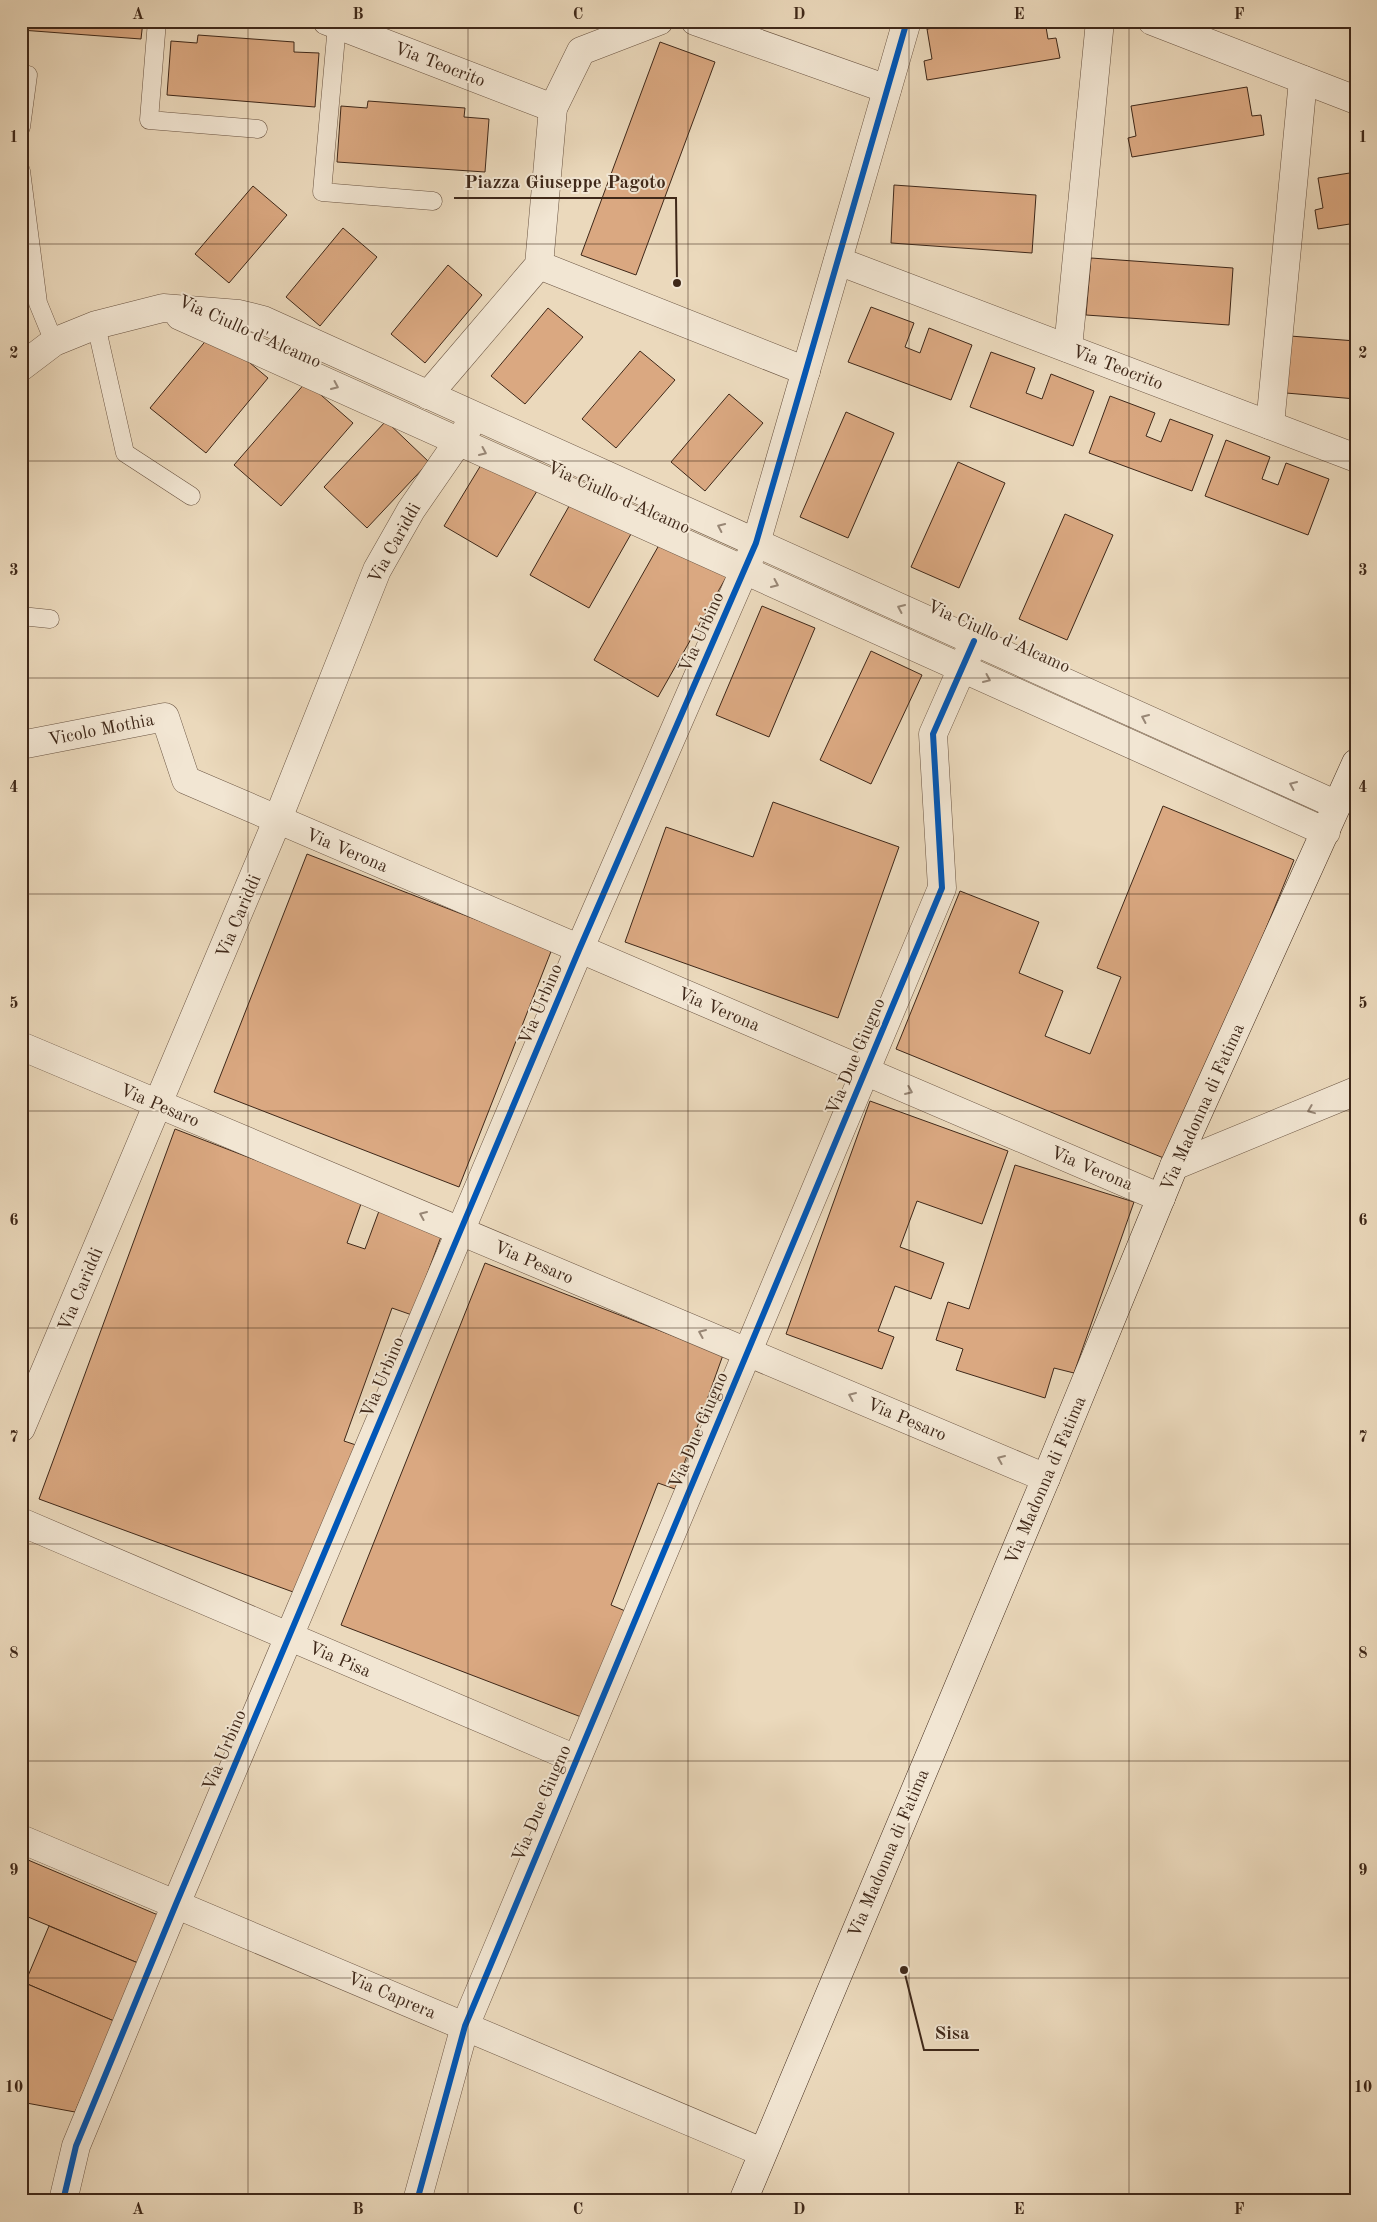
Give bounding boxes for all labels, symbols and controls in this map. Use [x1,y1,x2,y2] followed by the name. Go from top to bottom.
[132,7,144,23] text: A
[352,7,364,23] text: B
[573,7,583,23] text: C
[793,7,805,23] text: D
[1013,7,1025,23] text: E
[1234,7,1245,23] text: F
[392,39,488,91] street label: Via Teocrito
[9,130,19,146] text: 1
[1358,130,1368,146] text: 1
[454,164,676,198] callout: Piazza Giuseppe Pagoto
[464,174,666,193] text: Piazza Giuseppe Pagoto
[175,292,324,372] street label: Via Ciullo d'Alcamo
[1070,342,1166,394] street label: Via Teocrito
[9,346,19,362] text: 2
[1358,346,1368,362] text: 2
[330,380,339,390] one-way arrow
[478,446,487,457] one-way arrow
[544,458,693,538] street label: Via Ciullo d'Alcamo
[365,500,424,587] street label: Via Cariddi
[717,523,726,533] one-way arrow
[9,563,19,579] text: 3
[1358,563,1368,579] text: 3
[770,578,779,588] one-way arrow
[676,589,728,675] street label: Via Urbino
[924,597,1073,677] street label: Via Ciullo d'Alcamo
[897,604,906,614] one-way arrow
[982,673,991,683] one-way arrow
[47,711,156,749] street label: Vicolo Mothia
[1141,714,1150,725] one-way arrow
[9,780,19,796] text: 4
[1358,780,1368,796] text: 4
[1289,781,1298,791] one-way arrow
[303,826,390,876] street label: Via Verona
[213,872,265,961] street label: Via Cariddi
[516,961,566,1048] street label: Via Urbino
[675,985,762,1035] street label: Via Verona
[823,995,889,1117] street label: Via Due Giugno
[9,996,19,1012] text: 5
[1358,996,1368,1012] text: 5
[1158,1021,1248,1194] street label: Via Madonna di Fatima
[117,1081,202,1131] street label: Via Pesaro
[904,1084,913,1095] one-way arrow
[1307,1103,1316,1114] one-way arrow
[1048,1144,1135,1194] street label: Via Verona
[419,1211,428,1222] one-way arrow
[9,1213,19,1229] text: 6
[1358,1213,1368,1229] text: 6
[491,1238,576,1288] street label: Via Pesaro
[55,1245,107,1334] street label: Via Cariddi
[698,1328,707,1339] one-way arrow
[358,1334,408,1421] street label: Via Urbino
[666,1369,732,1491] street label: Via Due Giugno
[848,1391,856,1401] one-way arrow
[1002,1393,1090,1567] street label: Via Madonna di Fatima
[864,1395,949,1445] street label: Via Pesaro
[9,1430,19,1446] text: 7
[1358,1430,1368,1446] text: 7
[997,1454,1006,1465] one-way arrow
[306,1639,373,1681] street label: Via Pisa
[9,1646,19,1662] text: 8
[1358,1646,1368,1662] text: 8
[200,1707,250,1794] street label: Via Urbino
[509,1742,575,1864] street label: Via Due Giugno
[845,1766,933,1940] street label: Via Madonna di Fatima
[9,1863,19,1879] text: 9
[1358,1863,1368,1879] text: 9
[345,1969,439,2023] street label: Via Caprera
[924,2016,979,2050] callout: Sisa
[934,2025,970,2044] text: Sisa
[5,2080,23,2096] text: 10
[1354,2080,1372,2096] text: 10
[132,2202,144,2218] text: A
[352,2202,364,2218] text: B
[573,2202,583,2218] text: C
[793,2202,805,2218] text: D
[1013,2202,1025,2218] text: E
[1234,2202,1245,2218] text: F

